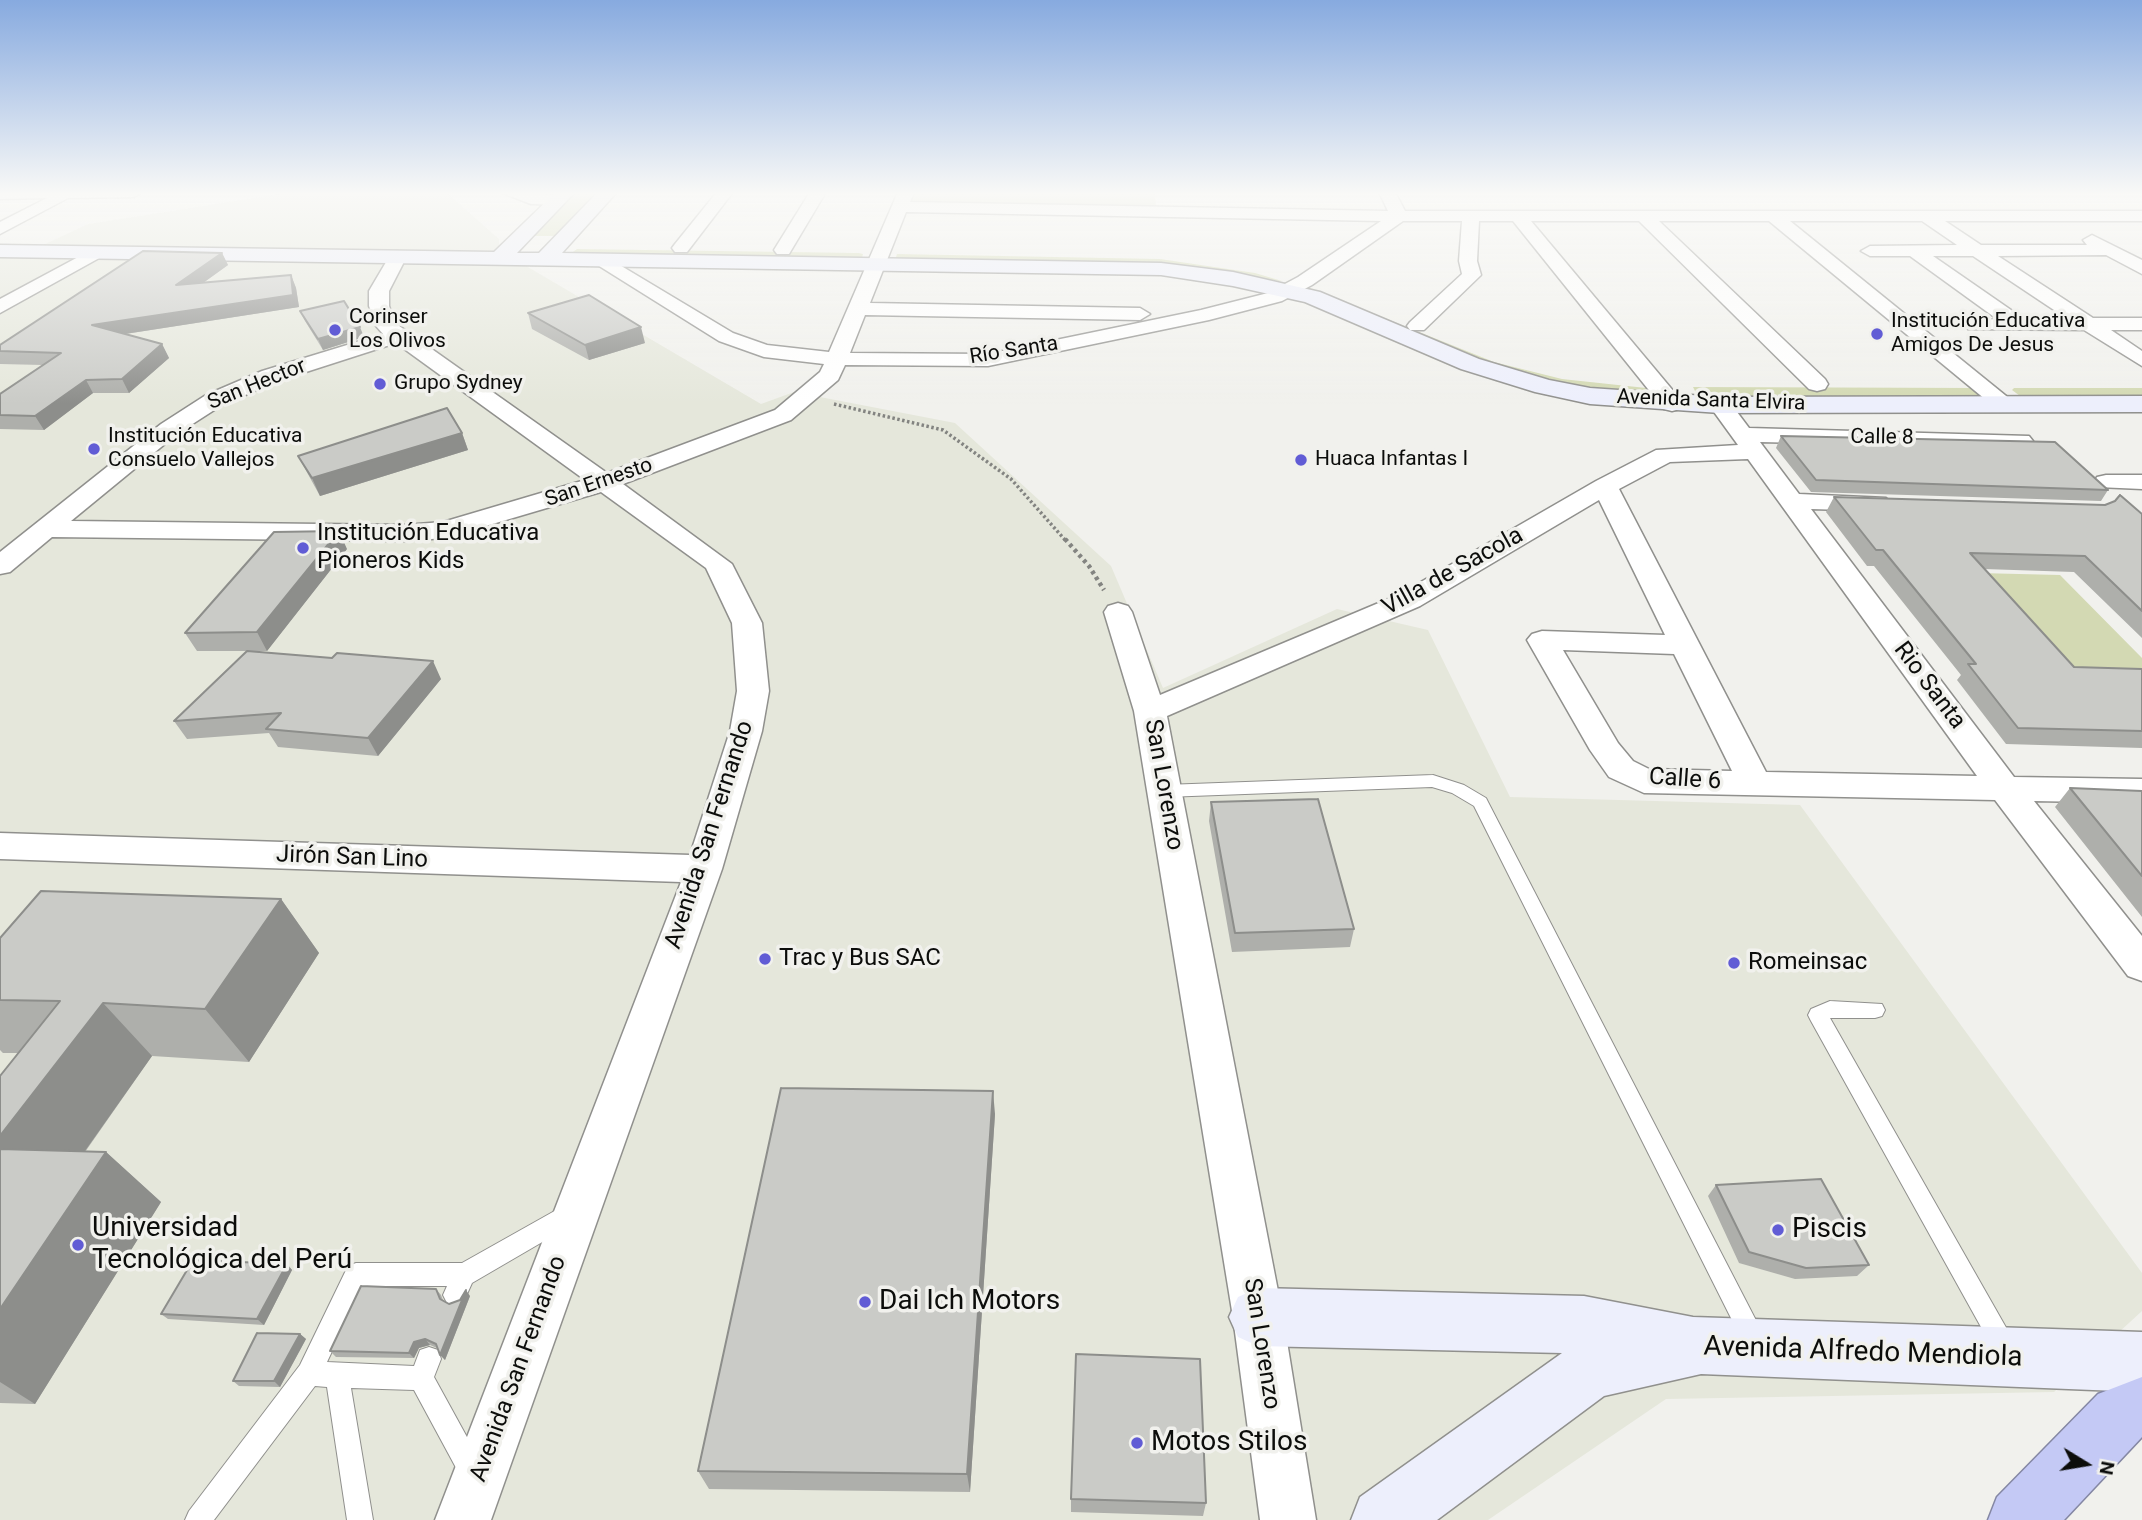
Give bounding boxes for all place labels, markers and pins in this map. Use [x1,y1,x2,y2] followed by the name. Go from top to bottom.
[349,305,446,355] place label: Corinser Los Olivos
[1891,309,2085,359] place label: Institución Educativa Amigos De Jesus
[327,322,343,338] marker: Corinser Los Olivos
[1869,326,1885,342] marker: Institución Educativa Amigos De Jesus
[394,371,523,397] place label: Grupo Sydney
[372,376,388,392] marker: Grupo Sydney
[108,424,302,474] place label: Institución Educativa Consuelo Vallejos
[86,441,102,457] marker: Institución Educativa Consuelo Vallejos
[1315,447,1468,473] place label: Huaca Infantas I
[1293,452,1309,468] marker: Huaca Infantas I
[317,520,539,576] place label: Institución Educativa Pioneros Kids
[295,540,311,556] marker: Institución Educativa Pioneros Kids
[779,945,941,973] place label: Trac y Bus SAC
[1748,949,1867,977] place label: Romeinsac
[757,951,773,967] marker: Trac y Bus SAC
[1726,955,1742,971] marker: Romeinsac
[92,1212,352,1278] place label: Universidad Tecnológica del Perú
[1792,1213,1867,1247] place label: Piscis
[1770,1222,1786,1238] marker: Piscis
[70,1237,86,1253] marker: Universidad Tecnológica del Perú
[879,1285,1060,1319] place label: Dai Ich Motors
[857,1294,873,1310] marker: Dai Ich Motors
[1151,1426,1307,1460] place label: Motos Stilos
[1129,1435,1145,1451] marker: Motos Stilos

